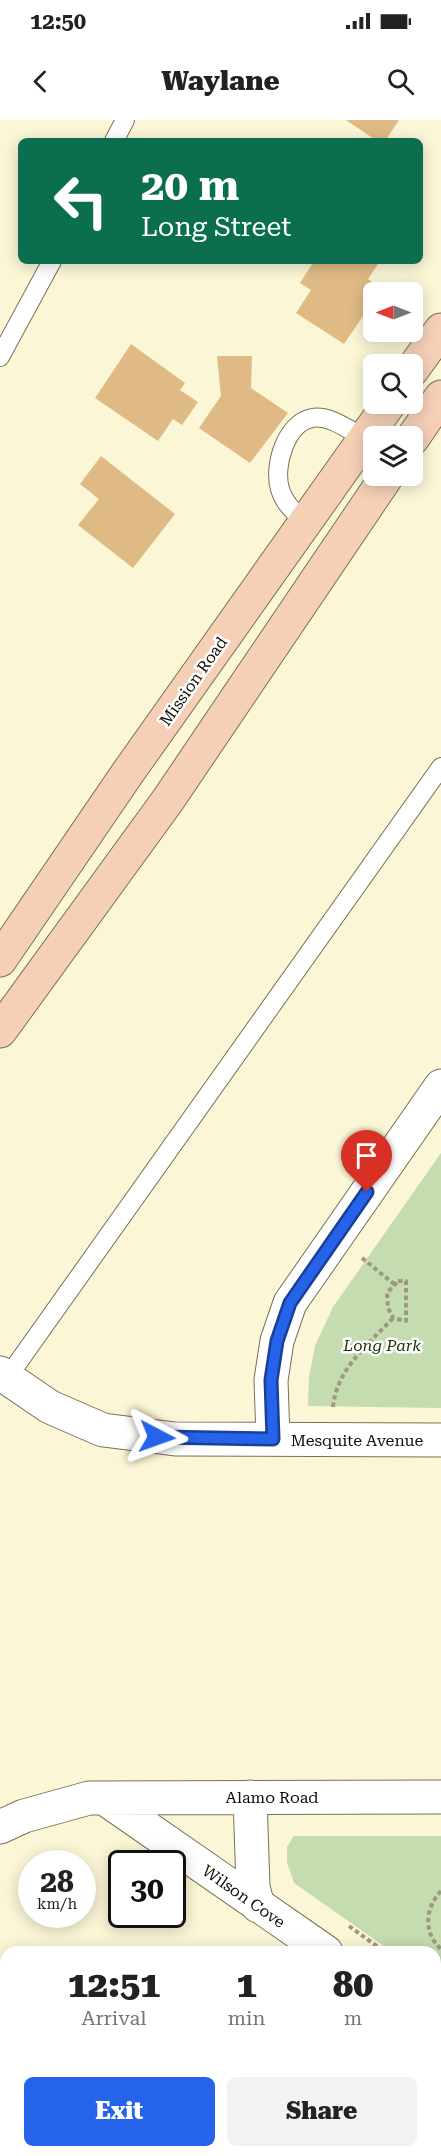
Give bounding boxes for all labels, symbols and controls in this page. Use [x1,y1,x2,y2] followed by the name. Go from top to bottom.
[30,9,86,34] text: 12:50
[24,65,57,98] icon: back
[161,65,280,97] text: Waylane
[384,65,417,98] icon: search
[141,161,239,210] text: 20 m
[42,162,120,240] icon: left
[141,211,291,243] text: Long Street
[363,282,423,342] north arrow
[363,282,423,486] map controls
[363,354,423,414] button: search
[363,426,423,486] button: layers
[156,633,231,729] street label: Mission Road
[341,1130,392,1192] pin
[350,1139,383,1172] icon: arrive
[342,1336,421,1355] park label: Long Park
[125,1405,189,1469] position arrow
[291,1431,424,1450] street label: Mesquite Avenue
[226,1788,318,1807] street label: Alamo Road
[108,1850,186,1928] speed limit sign: 30
[199,1861,289,1932] street label: Wilson Cove
[40,1864,74,1899] text: 28
[37,1895,77,1913] text: km/h
[68,1964,160,2006] text: 12:51
[237,1964,257,2006] text: 1
[333,1964,373,2006] text: 80
[81,2006,146,2030] text: Arrival
[228,2006,265,2030] text: min
[344,2006,362,2030] text: m
[24,2077,215,2146] button: Exit
[227,2077,417,2146] button: Share

